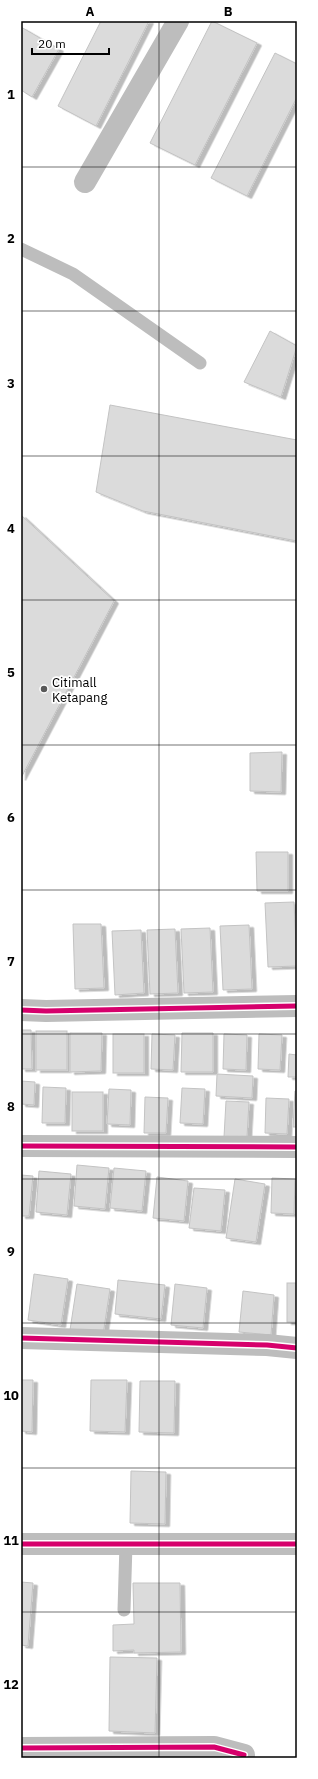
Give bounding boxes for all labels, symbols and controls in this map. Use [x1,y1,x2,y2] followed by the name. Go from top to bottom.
[86,3,95,20] text: A
[224,3,233,20] text: B
[32,30,109,56] scale bar
[38,36,66,51] text: 20 m
[7,86,15,103] text: 1
[7,230,15,247] text: 2
[7,375,15,392] text: 3
[7,520,15,537] text: 4
[7,664,15,681] text: 5
[52,674,107,706] place label: Citimall Ketapang
[39,684,49,694] marker: Citimall Ketapang
[7,809,15,826] text: 6
[7,953,15,970] text: 7
[7,1098,15,1115] text: 8
[7,1243,15,1260] text: 9
[3,1387,19,1404] text: 10
[3,1532,19,1549] text: 11
[3,1676,19,1693] text: 12

